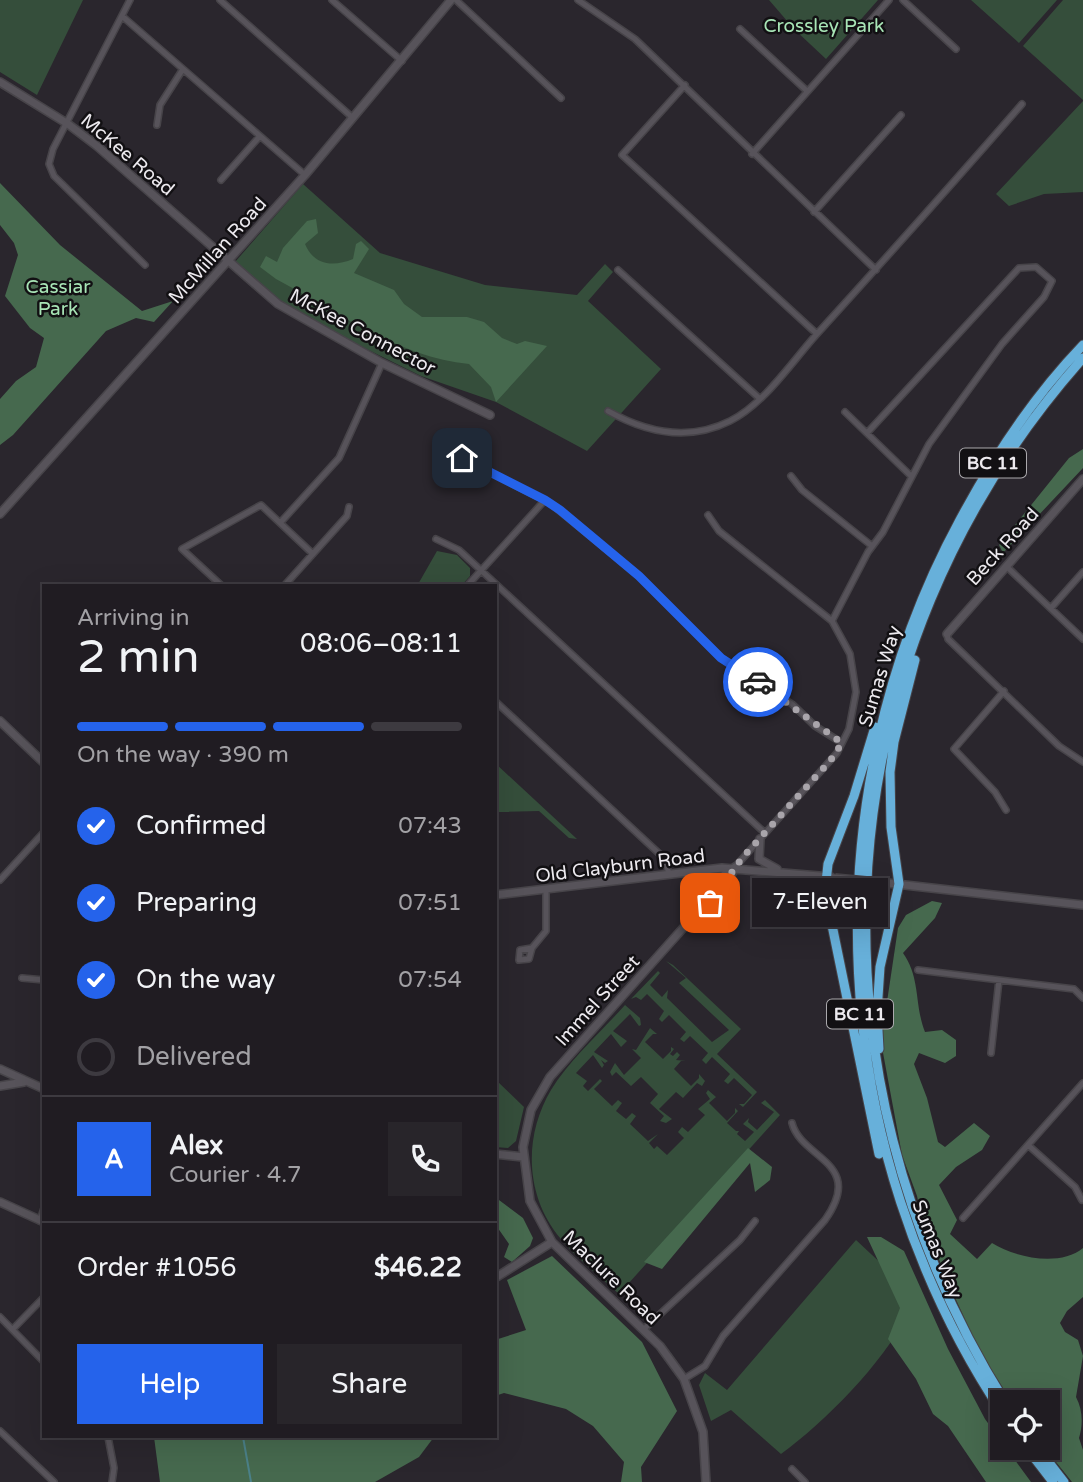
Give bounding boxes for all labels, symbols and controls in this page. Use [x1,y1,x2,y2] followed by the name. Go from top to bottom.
[764,15,884,37] park label: Crossley Park
[76,109,179,200] street label: McKee Road
[164,193,271,308] street label: McMillan Road
[26,276,91,320] park label: Cassiar Park
[286,284,440,380] street label: McKee Connector
[432,428,492,488] pin
[443,439,481,477] icon: home
[960,448,1026,477] road number: BC 11
[962,503,1043,590] street label: Beck Road
[77,604,190,632] text: Arriving in
[854,623,906,729] street label: Sumas Way
[300,628,462,659] text: 08:06–08:11
[77,630,200,685] text: 2 min
[723,647,793,717] courier
[739,663,777,701] icon: car
[77,741,289,769] text: On the way · 390 m
[77,807,115,845] icon: check
[136,810,266,841] text: Confirmed
[398,812,462,840] text: 07:43
[534,845,706,887] street label: Old Clayburn Road
[680,873,740,933] pin
[752,878,888,928] callout: 7-Eleven
[77,884,115,922] icon: check
[691,884,729,922] icon: bag
[136,887,257,918] text: Preparing
[772,888,868,916] text: 7-Eleven
[398,889,462,917] text: 07:51
[551,951,644,1051] street label: Immel Street
[77,961,115,999] icon: check
[136,964,276,995] text: On the way
[398,966,462,994] text: 07:54
[827,1000,893,1028] road number: BC 11
[136,1041,252,1072] text: Delivered
[388,1122,462,1196] button: phone
[169,1130,223,1161] text: Alex
[104,1144,124,1175] text: A
[169,1161,302,1189] text: Courier · 4.7
[907,1197,967,1302] street label: Sumas Way
[558,1226,664,1329] street label: Maclure Road
[77,1252,237,1283] text: Order #1056
[374,1252,462,1283] text: $46.22
[77,1344,263,1424] button: Help
[277,1344,462,1424] button: Share
[990,1390,1060,1460] map controls
[990,1390,1060,1460] button: locate

